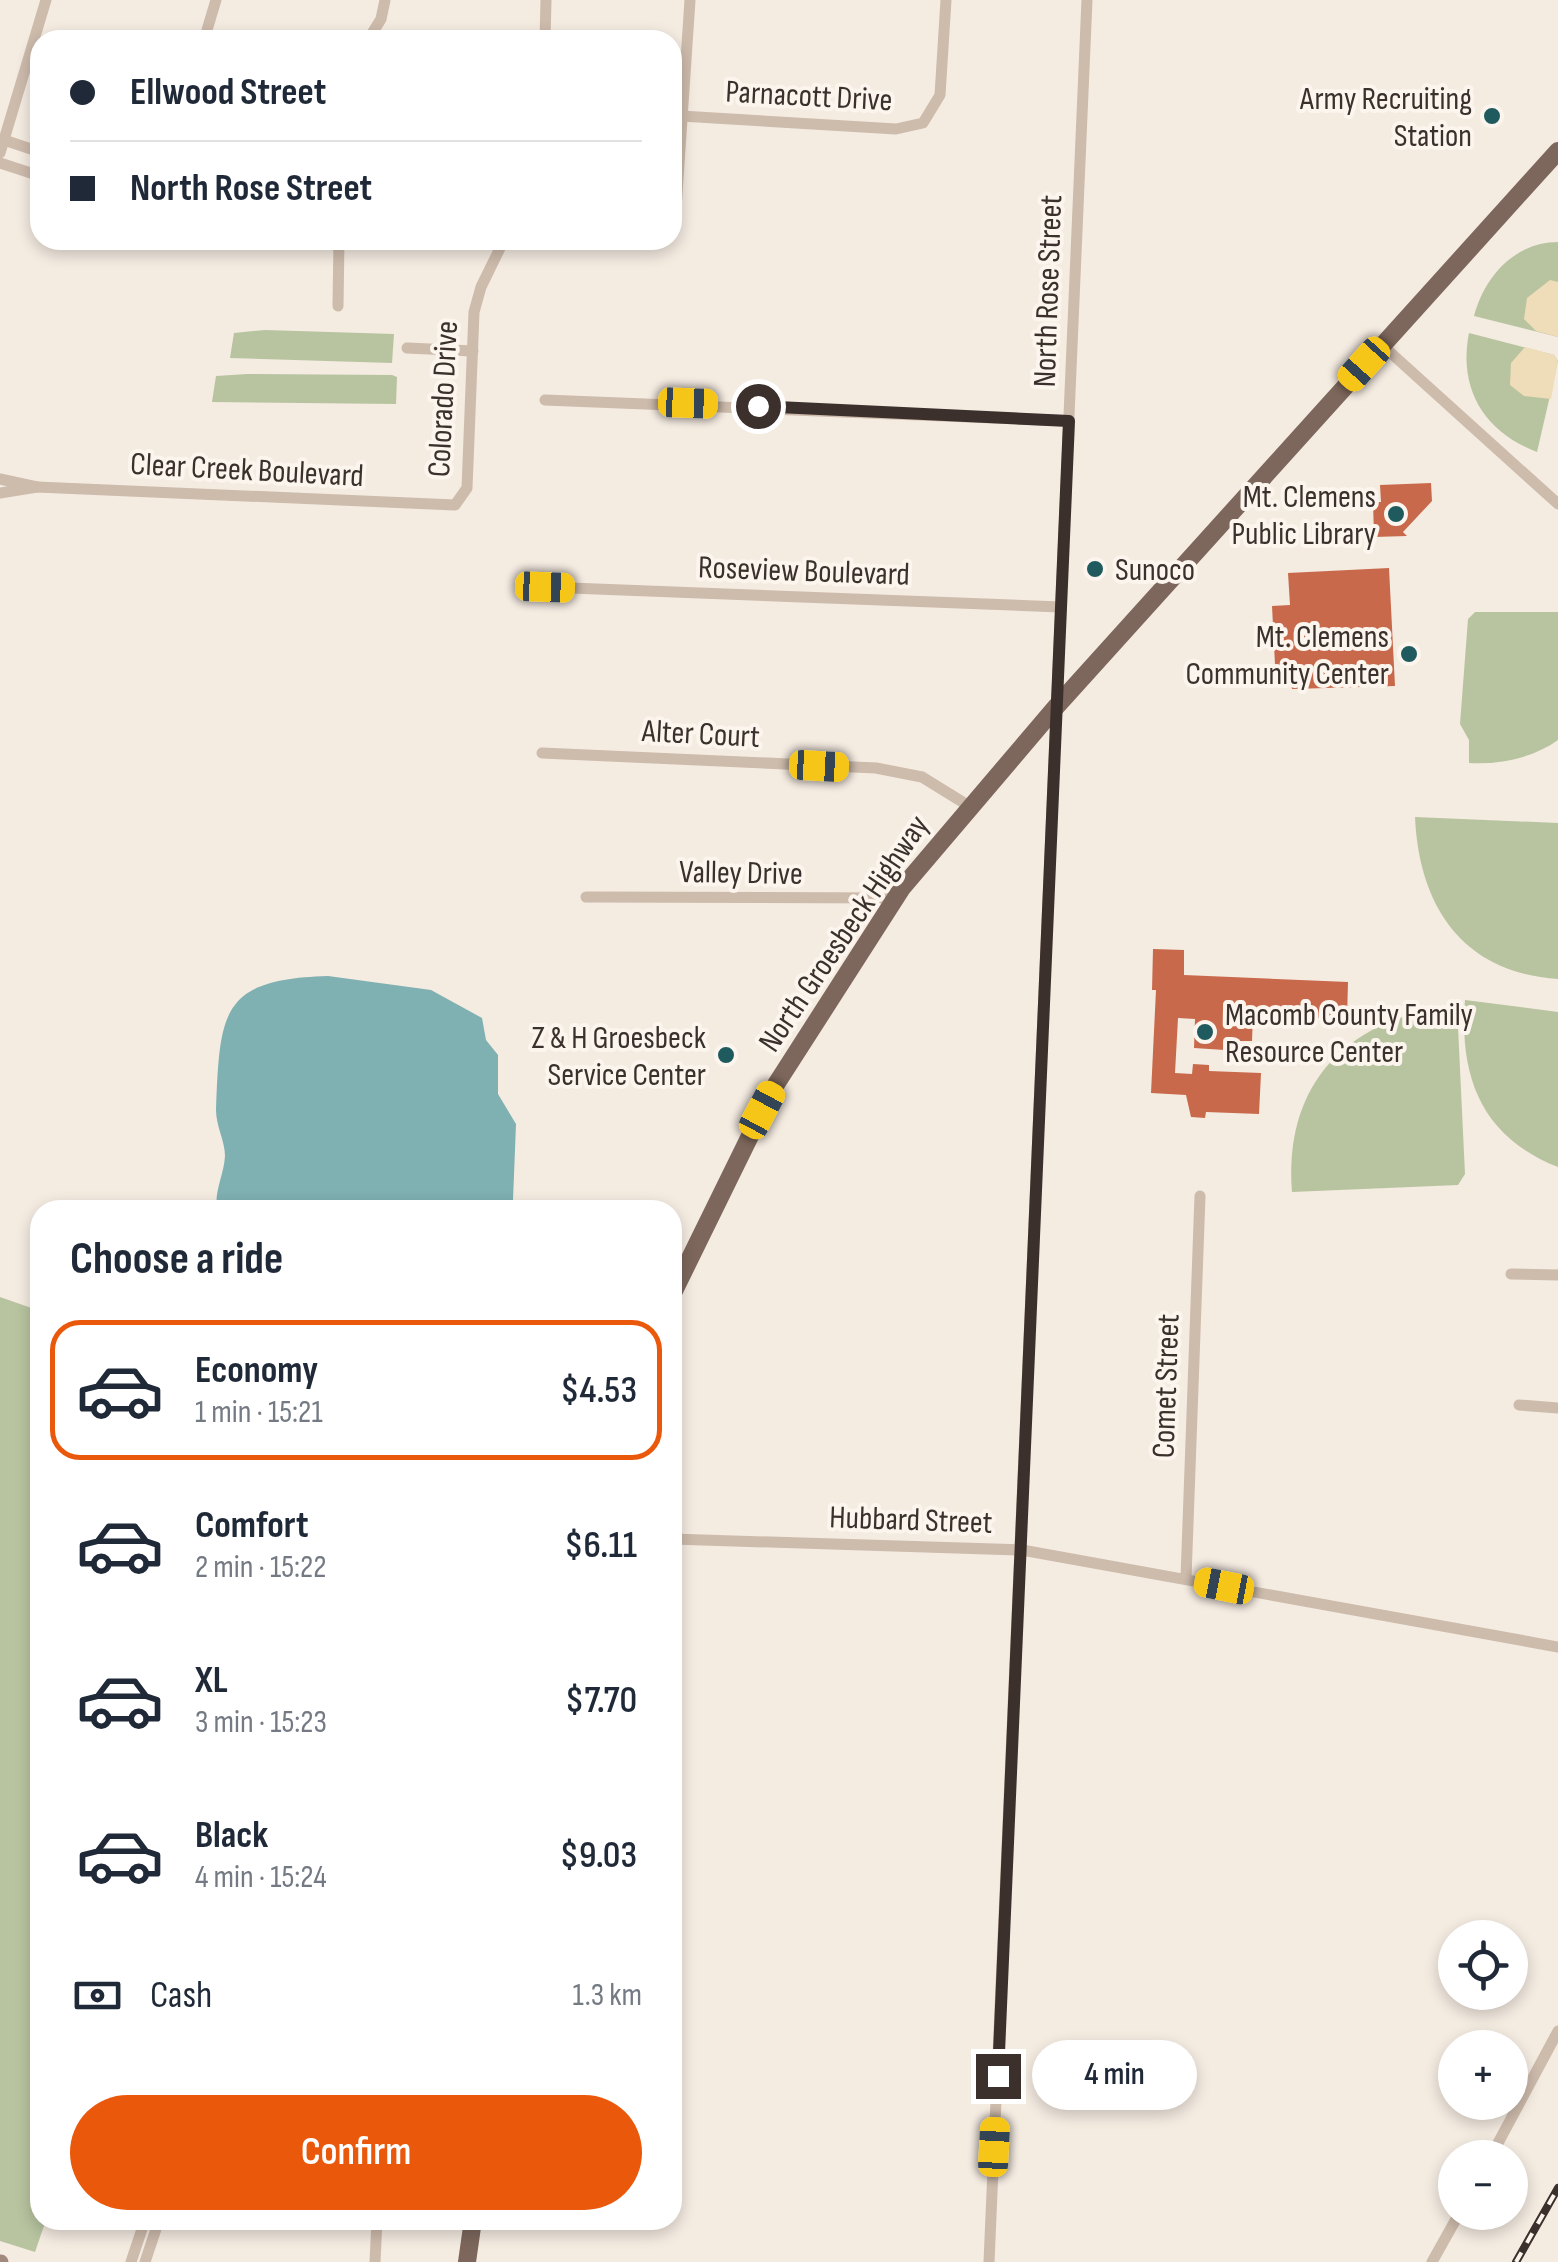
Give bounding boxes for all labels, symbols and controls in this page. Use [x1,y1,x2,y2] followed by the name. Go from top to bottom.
[130,70,326,115] text: Ellwood Street
[725,73,893,120] street label: Parnacott Drive
[1299,80,1472,156] place label: Army Recruiting Station
[1481,105,1503,127] marker: Army Recruiting Station
[130,166,372,211] text: North Rose Street
[1026,194,1071,388] street label: North Rose Street
[420,320,467,478] street label: Colorado Drive
[1333,332,1395,396] car
[736,384,781,429] route start
[657,387,719,419] car
[129,445,365,496] street label: Clear Creek Boulevard
[1232,478,1376,554] place label: Mt. Clemens Public Library
[1385,503,1407,525] marker: Mt. Clemens Public Library
[697,548,910,595] street label: Roseview Boulevard
[1115,551,1195,590] place label: Sunoco
[1084,558,1106,580] marker: Sunoco
[514,571,576,603] car
[1186,618,1389,694] place label: Mt. Clemens Community Center
[1398,643,1420,665] marker: Mt. Clemens Community Center
[640,712,761,757] street label: Alter Court
[788,749,850,783] car
[751,808,938,1060] street label: North Groesbeck Highway
[679,853,803,894] street label: Valley Drive
[1225,996,1473,1072] place label: Macomb County Family Resource Center
[532,1019,706,1095] place label: Z & H Groesbeck Service Center
[1194,1021,1216,1043] marker: Macomb County Family Resource Center
[715,1044,737,1066] marker: Z & H Groesbeck Service Center
[735,1076,789,1144] car
[70,1232,283,1287] text: Choose a ride
[1144,1313,1189,1459] street label: Comet Street
[75,1345,165,1435] icon: car
[195,1348,318,1393] text: Economy
[560,1368,637,1413] text: $4.53
[195,1393,323,1432] text: 1 min · 15:21
[829,1498,993,1543] street label: Hubbard Street
[75,1500,165,1590] icon: car
[195,1503,309,1548] text: Comfort
[564,1523,637,1568] text: $6.11
[195,1548,327,1587] text: 2 min · 15:22
[1192,1566,1256,1606] car
[75,1655,165,1745] icon: car
[195,1658,228,1703] text: XL
[565,1678,637,1723] text: $7.70
[195,1703,327,1742] text: 3 min · 15:23
[75,1810,165,1900] icon: car
[195,1813,268,1858] text: Black
[560,1833,637,1878] text: $9.03
[195,1858,327,1897] text: 4 min · 15:24
[1438,1920,1528,2230] map controls
[1438,1920,1528,2010] button: locate
[70,1968,125,2023] icon: cash
[150,1973,212,2018] text: Cash
[573,1976,642,2015] text: 1.3 km
[1438,2030,1528,2120] button: +
[1033,2041,1198,2111] callout: 4 min
[976,2054,1021,2099] route end
[1084,2055,1145,2094] text: 4 min
[70,2095,642,2210] button: Confirm
[977,2116,1011,2178] car
[1438,2140,1528,2230] button: −

